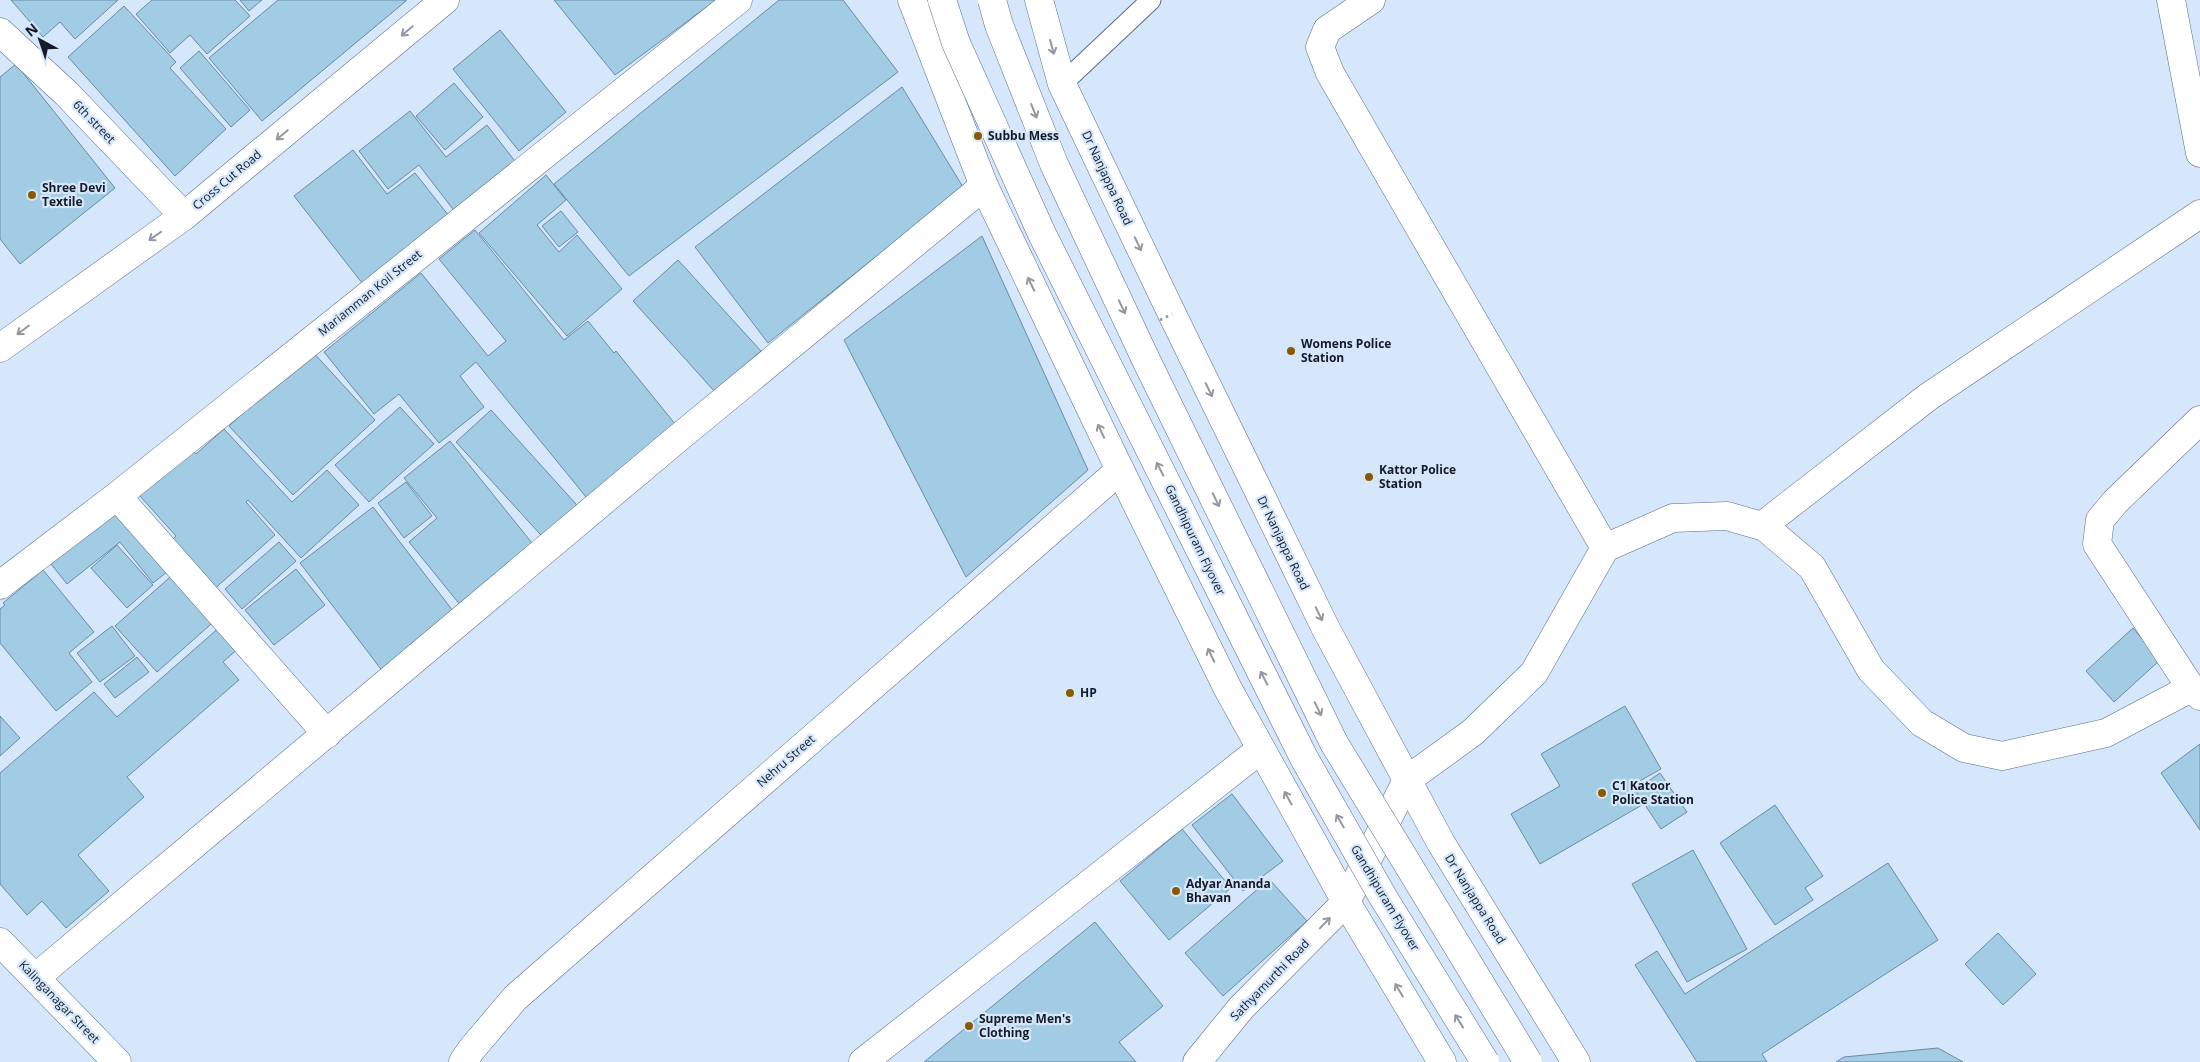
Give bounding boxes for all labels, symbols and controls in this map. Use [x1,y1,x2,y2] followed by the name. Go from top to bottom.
[15,15,65,65] north arrow
[21,19,42,41] text: N
[401,26,414,37] one-way arrow
[1048,39,1057,55] one-way arrow
[69,96,119,147] street label: 6th street
[1029,103,1039,118] one-way arrow
[988,127,1059,144] place label: Subbu Mess
[1078,128,1137,228] street label: Dr Nanjappa Road
[276,129,289,140] one-way arrow
[972,130,984,142] marker: Subbu Mess
[189,146,265,214] street label: Cross Cut Road
[42,179,106,210] place label: Shree Devi Textile
[26,189,38,201] marker: Shree Devi Textile
[148,231,162,241] one-way arrow
[1133,236,1143,251] one-way arrow
[314,246,425,340] street label: Mariamman Koil Street
[1026,277,1035,292] one-way arrow
[1117,299,1127,314] one-way arrow
[17,325,30,336] one-way arrow
[1301,335,1391,366] place label: Womens Police Station
[1285,345,1297,357] marker: Womens Police Station
[1205,382,1214,397] one-way arrow
[1096,424,1105,439] one-way arrow
[1379,461,1456,492] place label: Kattor Police Station
[1155,462,1165,477] one-way arrow
[1363,471,1375,483] marker: Kattor Police Station
[1161,482,1230,598] street label: Gandhipuram Flyover
[1212,492,1221,507] one-way arrow
[1253,493,1314,593] street label: Dr Nanjappa Road
[1314,607,1324,622] one-way arrow
[1206,648,1215,663] one-way arrow
[1259,671,1268,686] one-way arrow
[1080,684,1097,701] place label: HP
[1064,687,1076,699] marker: HP
[1314,701,1323,716] one-way arrow
[753,731,818,791] street label: Nehru Street
[1612,777,1694,808] place label: C1 Katoor Police Station
[1596,787,1608,799] marker: C1 Katoor Police Station
[1283,791,1293,806] one-way arrow
[1335,814,1344,829] one-way arrow
[1347,841,1424,954] street label: Gandhipuram Flyover
[1441,851,1510,947] street label: Dr Nanjappa Road
[1186,875,1271,906] place label: Adyar Ananda Bhavan
[1170,885,1182,897] marker: Adyar Ananda Bhavan
[1319,917,1331,930] one-way arrow
[1226,935,1313,1024] street label: Sathyamurthi Road
[15,956,103,1047] street label: Kalinganagar Street
[1393,984,1403,998] one-way arrow
[979,1010,1071,1041] place label: Supreme Men's Clothing
[1454,1014,1464,1028] one-way arrow
[963,1020,975,1032] marker: Supreme Men's Clothing

